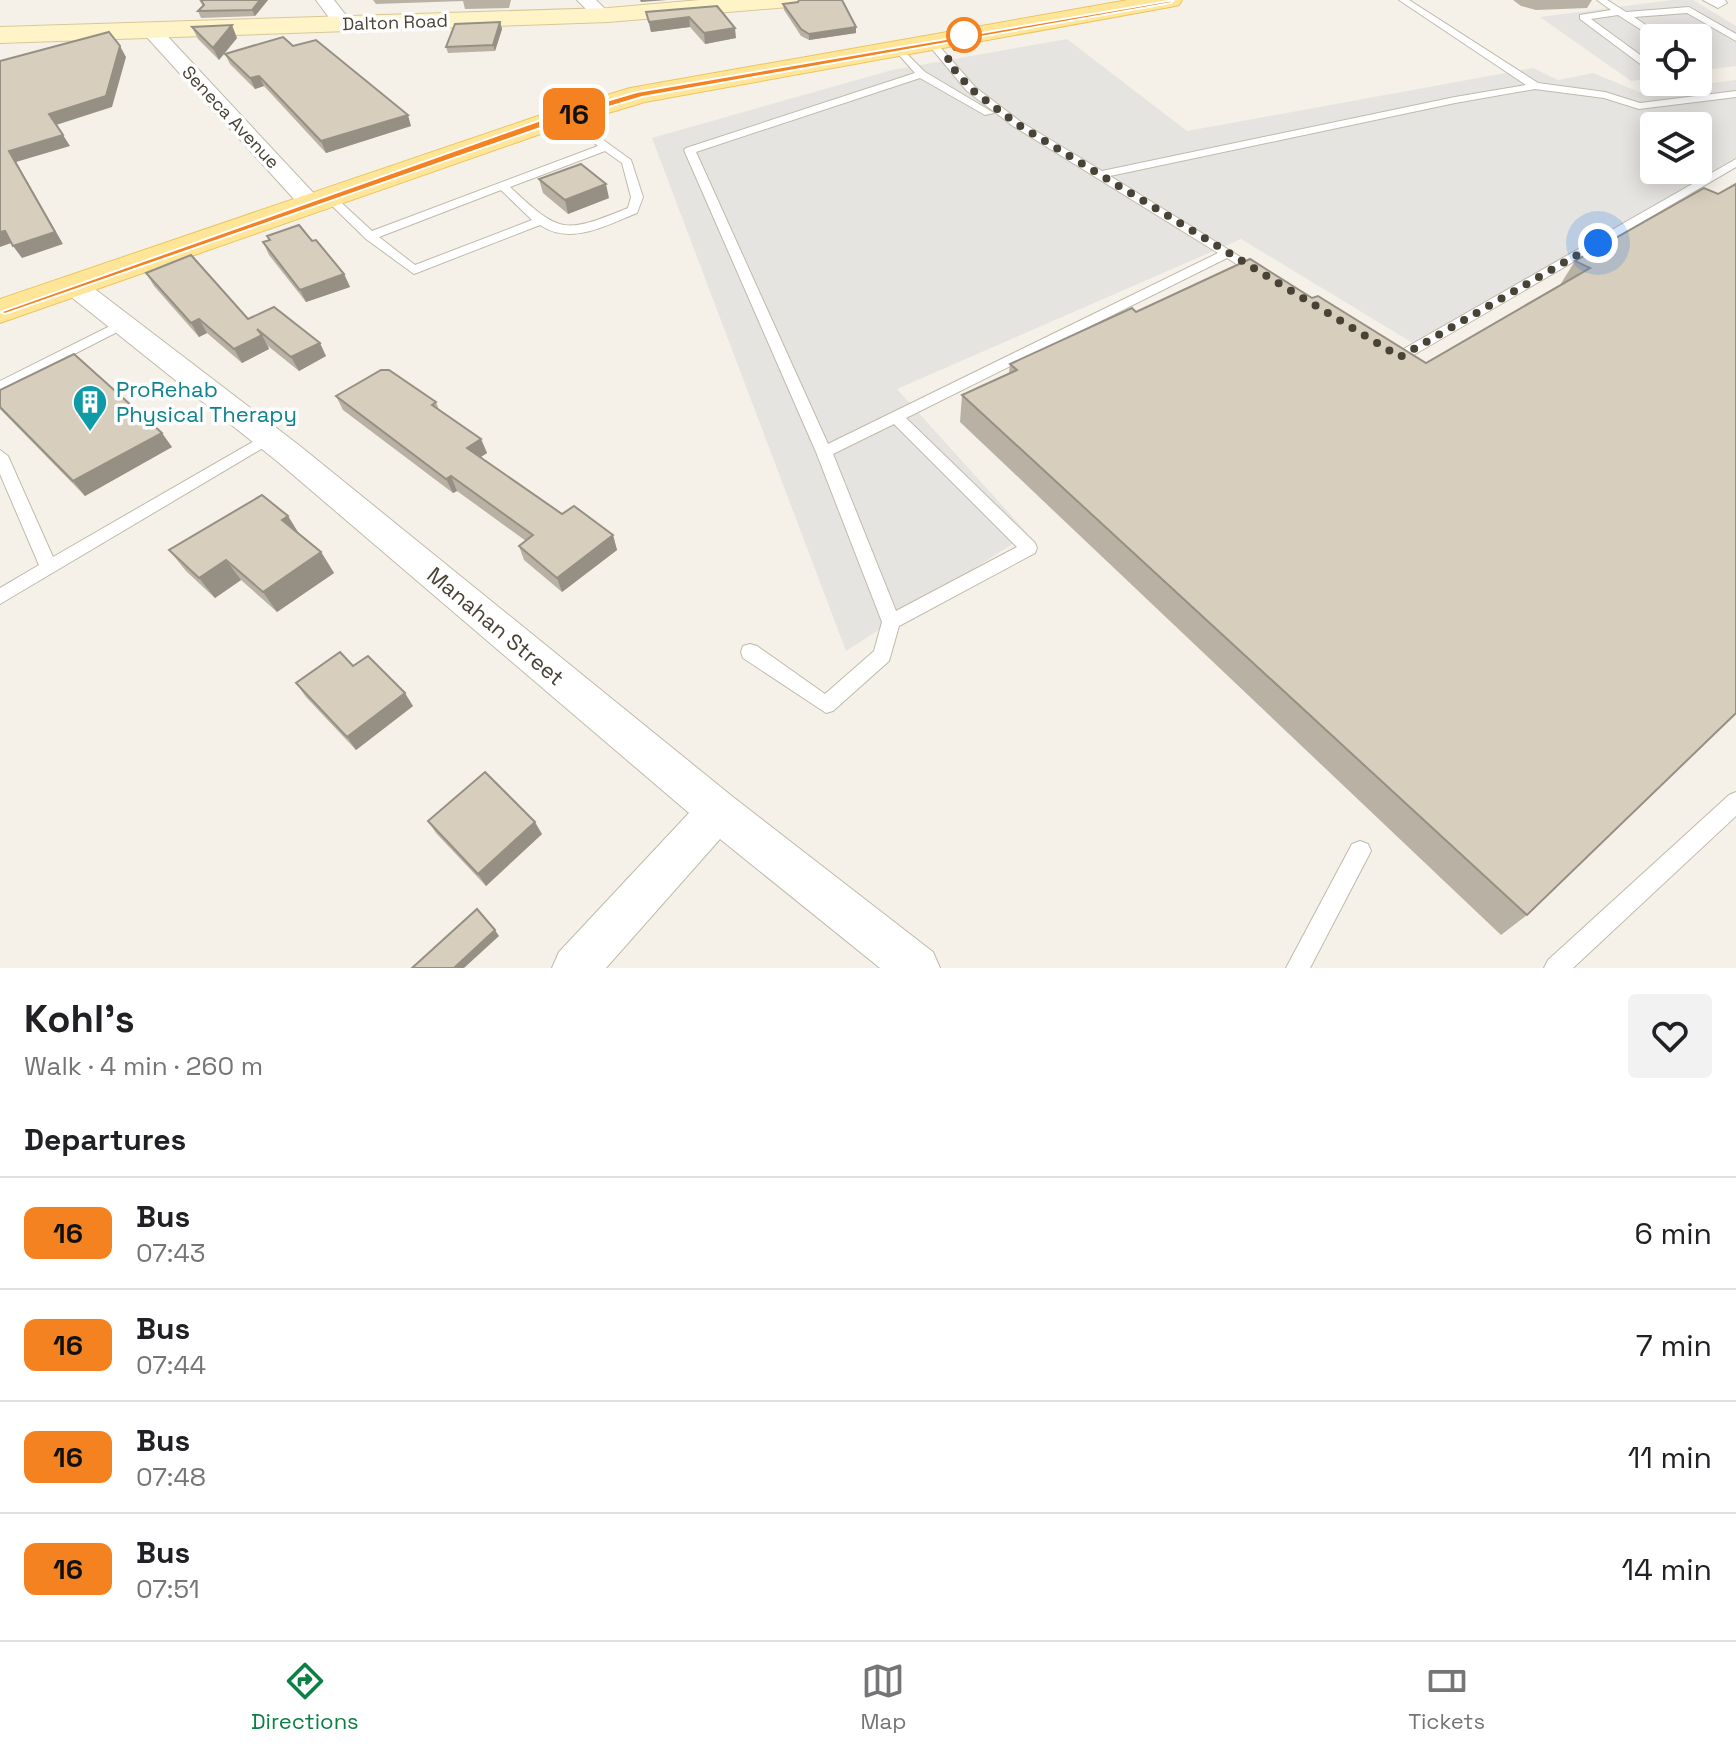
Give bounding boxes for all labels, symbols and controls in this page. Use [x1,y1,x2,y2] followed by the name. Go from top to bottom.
[342,9,448,35] street label: Dalton Road
[947,18,981,52] unlabelled marker
[1640,24,1712,184] map controls
[1640,24,1712,96] button: locate
[177,61,285,173] street label: Seneca Avenue
[538,88,610,140] line badge: 16
[559,96,589,132] text: 16
[1640,112,1712,184] button: layers
[1578,223,1618,263] your location
[116,375,297,428] place label: ProRehab Physical Therapy
[71,383,109,433] building icon: ProRehab Physical Therapy
[422,561,570,691] street label: Manahan Street
[1628,994,1712,1078] button: heart
[24,995,135,1043] text: Kohl's
[24,1049,263,1083] text: Walk · 4 min · 260 m
[24,1120,186,1159] text: Departures
[136,1197,190,1236] text: Bus
[1634,1214,1712,1253] text: 6 min
[53,1215,83,1251] text: 16
[136,1236,205,1270] text: 07:43
[136,1309,190,1348] text: Bus
[1636,1326,1712,1365] text: 7 min
[53,1327,83,1363] text: 16
[136,1348,206,1382] text: 07:44
[136,1421,190,1460] text: Bus
[1628,1438,1712,1477] text: 11 min
[53,1439,83,1475] text: 16
[136,1460,206,1494] text: 07:48
[136,1533,190,1572] text: Bus
[1621,1550,1712,1589] text: 14 min
[53,1551,83,1587] text: 16
[136,1572,200,1606] text: 07:51
[251,1659,359,1735] tab: Directions
[861,1659,906,1735] tab: Map
[1408,1659,1485,1735] tab: Tickets

